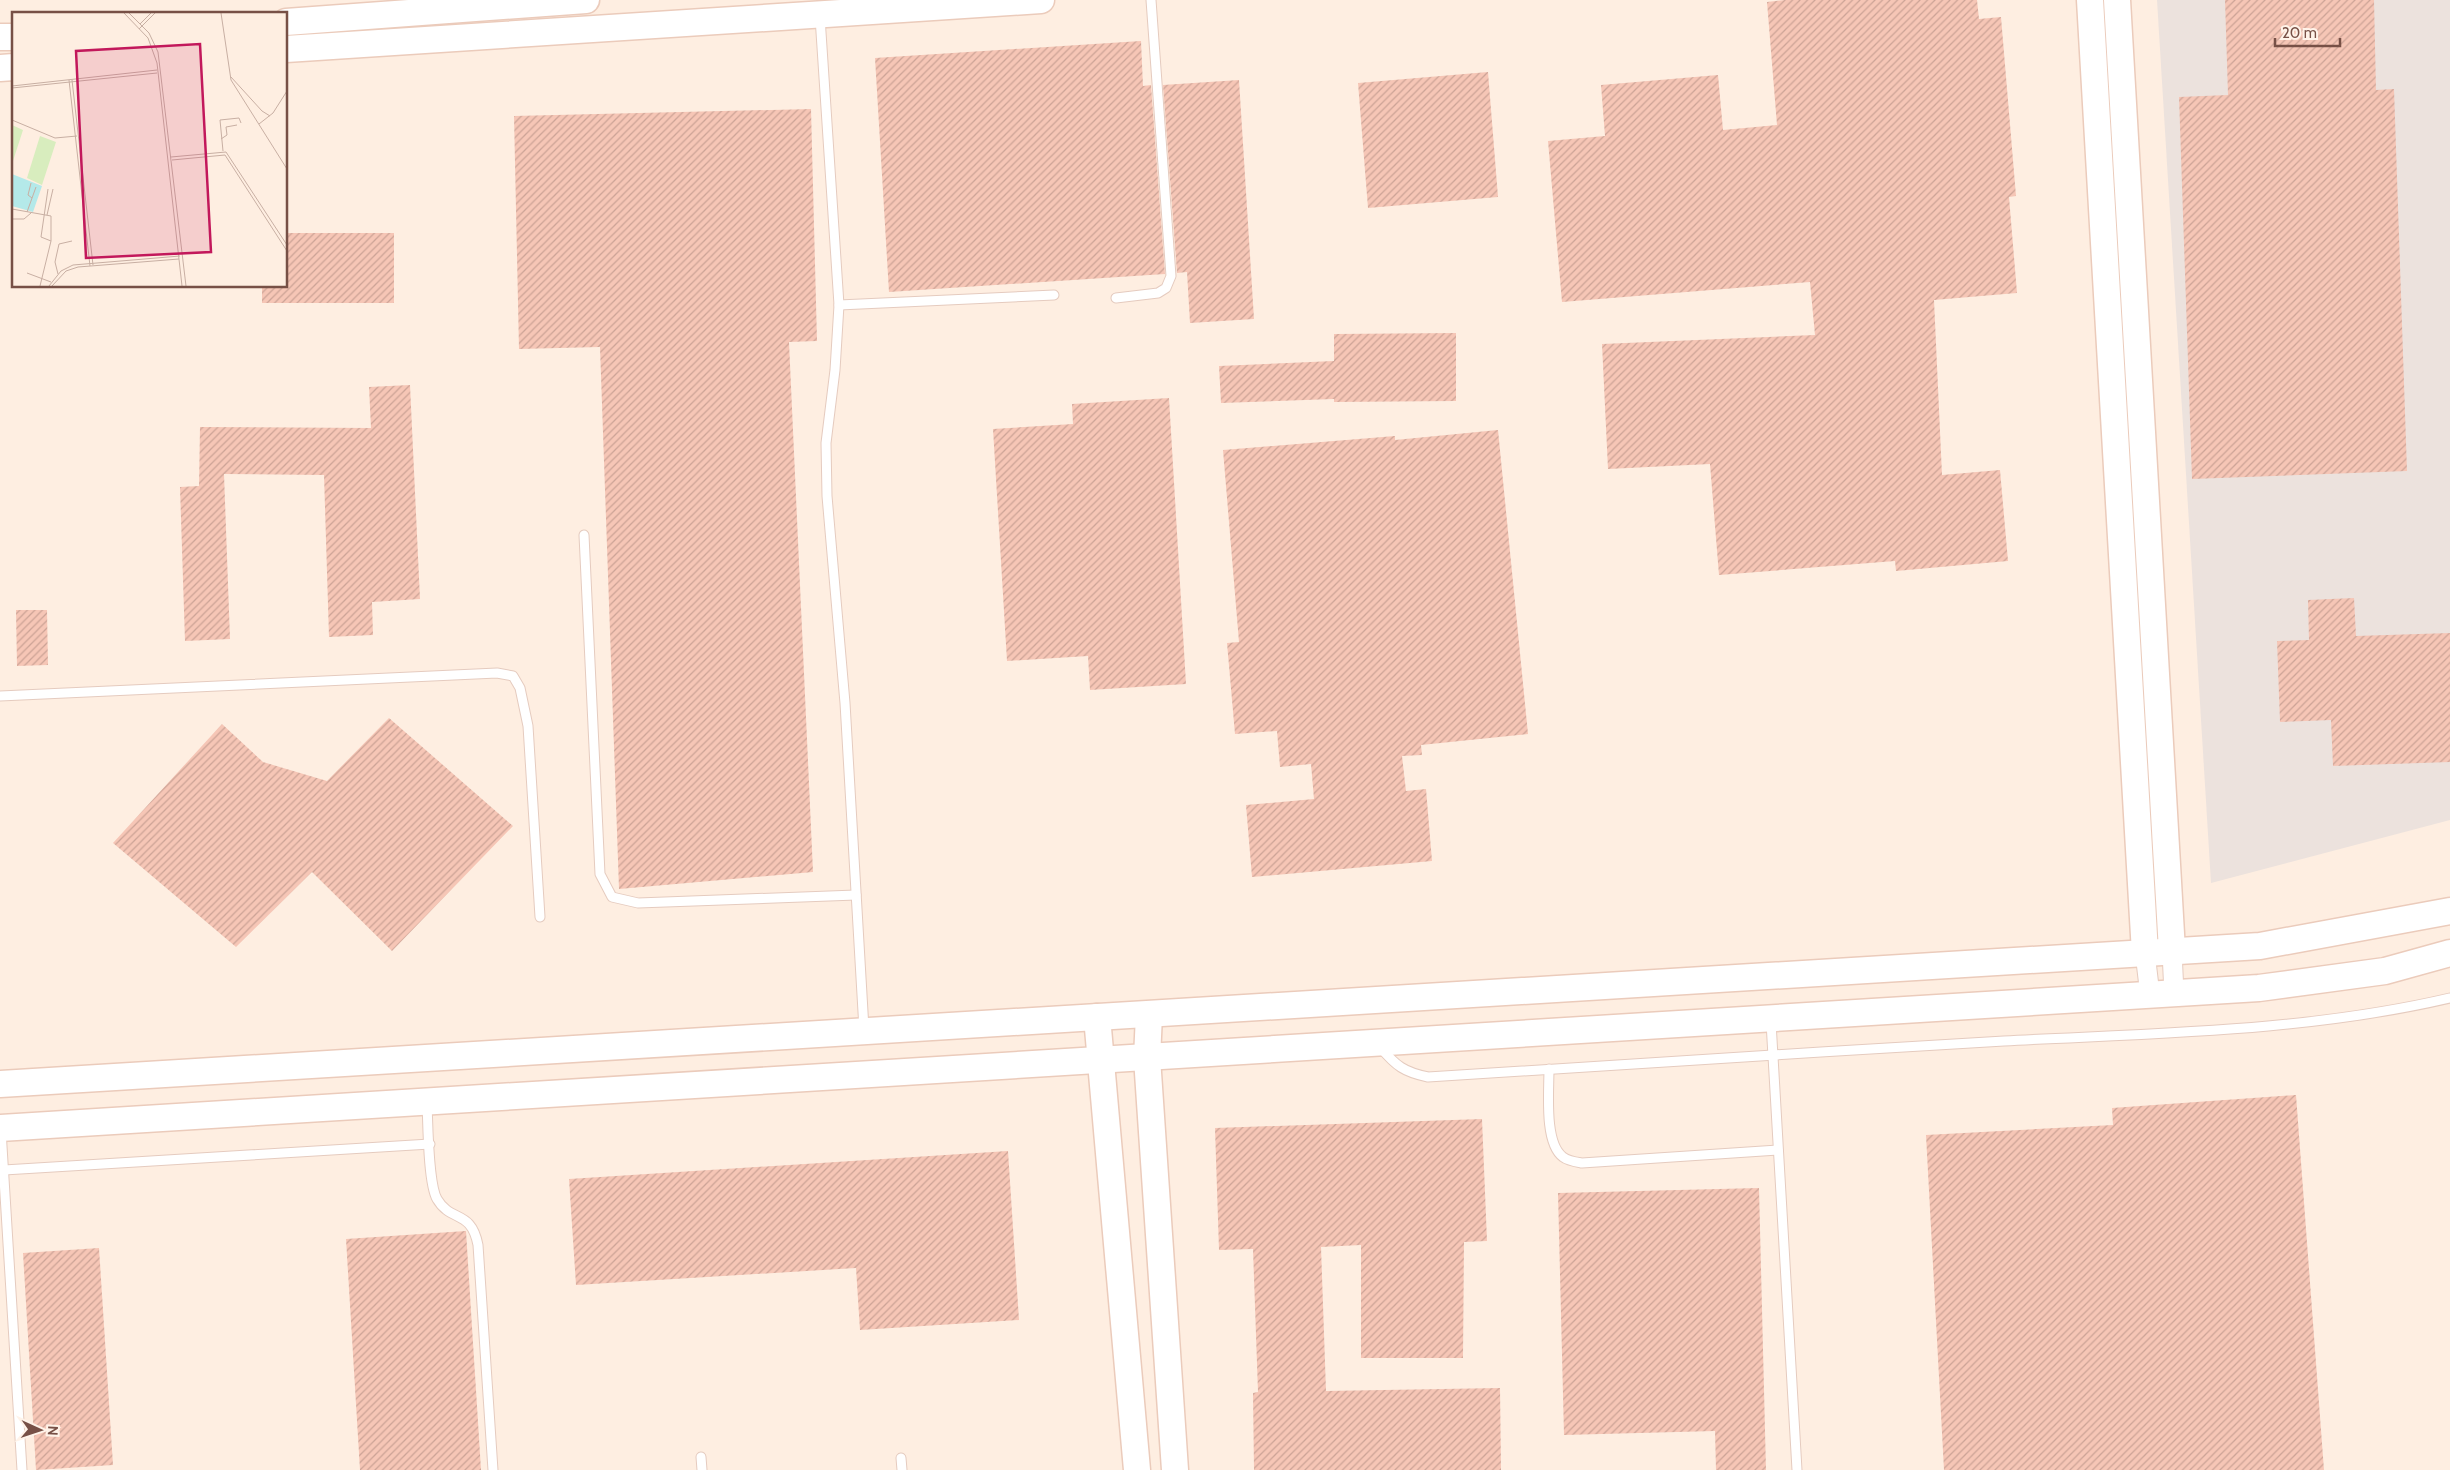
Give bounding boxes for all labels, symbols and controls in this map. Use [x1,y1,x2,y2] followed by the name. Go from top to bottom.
[12,12,288,288] inset map
[2275,15,2340,47] scale bar
[2282,24,2317,42] text: 20 m
[15,1405,65,1455] north arrow
[44,1425,62,1436] text: N

